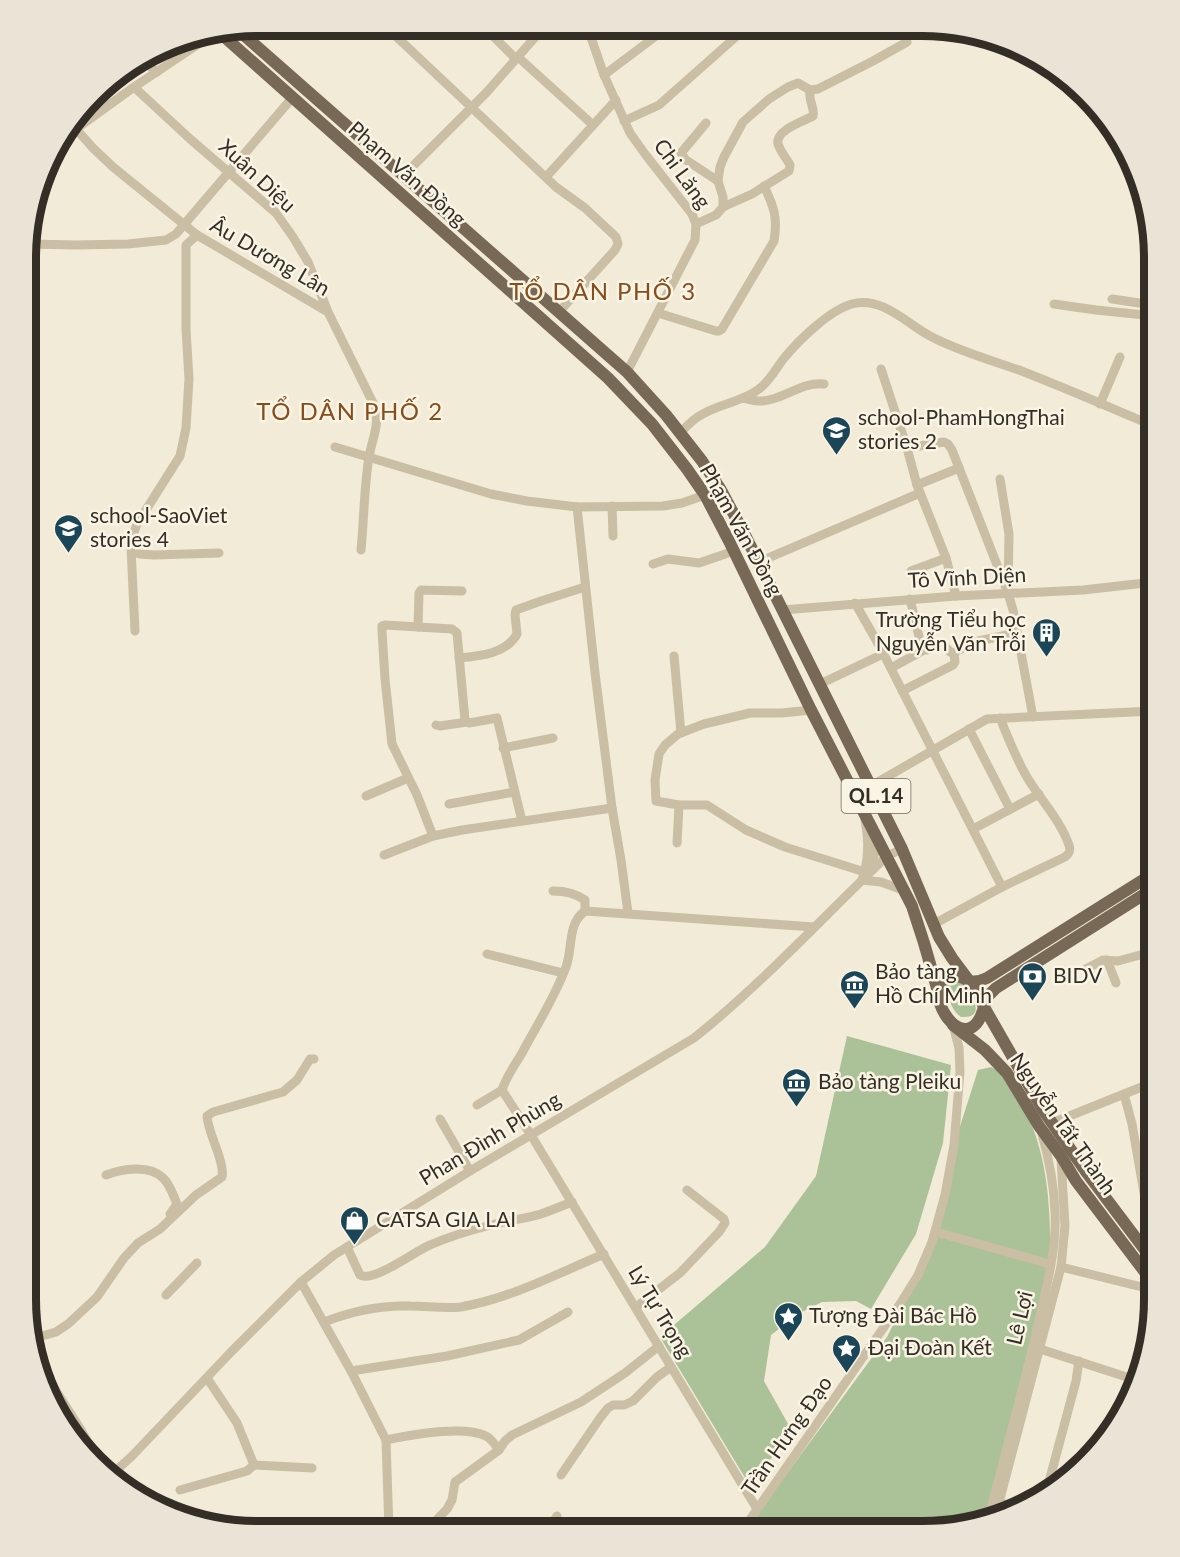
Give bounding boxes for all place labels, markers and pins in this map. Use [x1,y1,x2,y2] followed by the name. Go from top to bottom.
[858,404,1065,453] place label: school-PhamHongThai stories 2
[821,414,853,456] school or university icon: school-PhamHongThai stories 2
[90,502,228,551] place label: school-SaoViet stories 4
[53,512,85,554] school or university icon: school-SaoViet stories 4
[876,606,1026,655] place label: Trường Tiểu học Nguyễn Văn Trỗi
[1031,616,1063,658] building icon: Trường Tiểu học Nguyễn Văn Trỗi
[875,958,992,1007] place label: Bảo tàng Hồ Chí Minh
[1016,960,1048,1002] bank icon: BIDV
[1053,962,1103,987] place label: BIDV
[838,968,870,1010] museum icon: Bảo tàng Hồ Chí Minh
[781,1066,813,1108] museum icon: Bảo tàng Pleiku
[818,1068,961,1093] place label: Bảo tàng Pleiku
[339,1204,371,1246] shop icon: CATSA GIA LAI
[376,1206,516,1231] place label: CATSA GIA LAI
[772,1300,804,1342] place icon: Tượng Đài Bác Hồ
[809,1302,977,1327] place label: Tượng Đài Bác Hồ
[831,1332,863,1374] place icon: Đại Đoàn Kết
[868,1334,992,1359] place label: Đại Đoàn Kết

